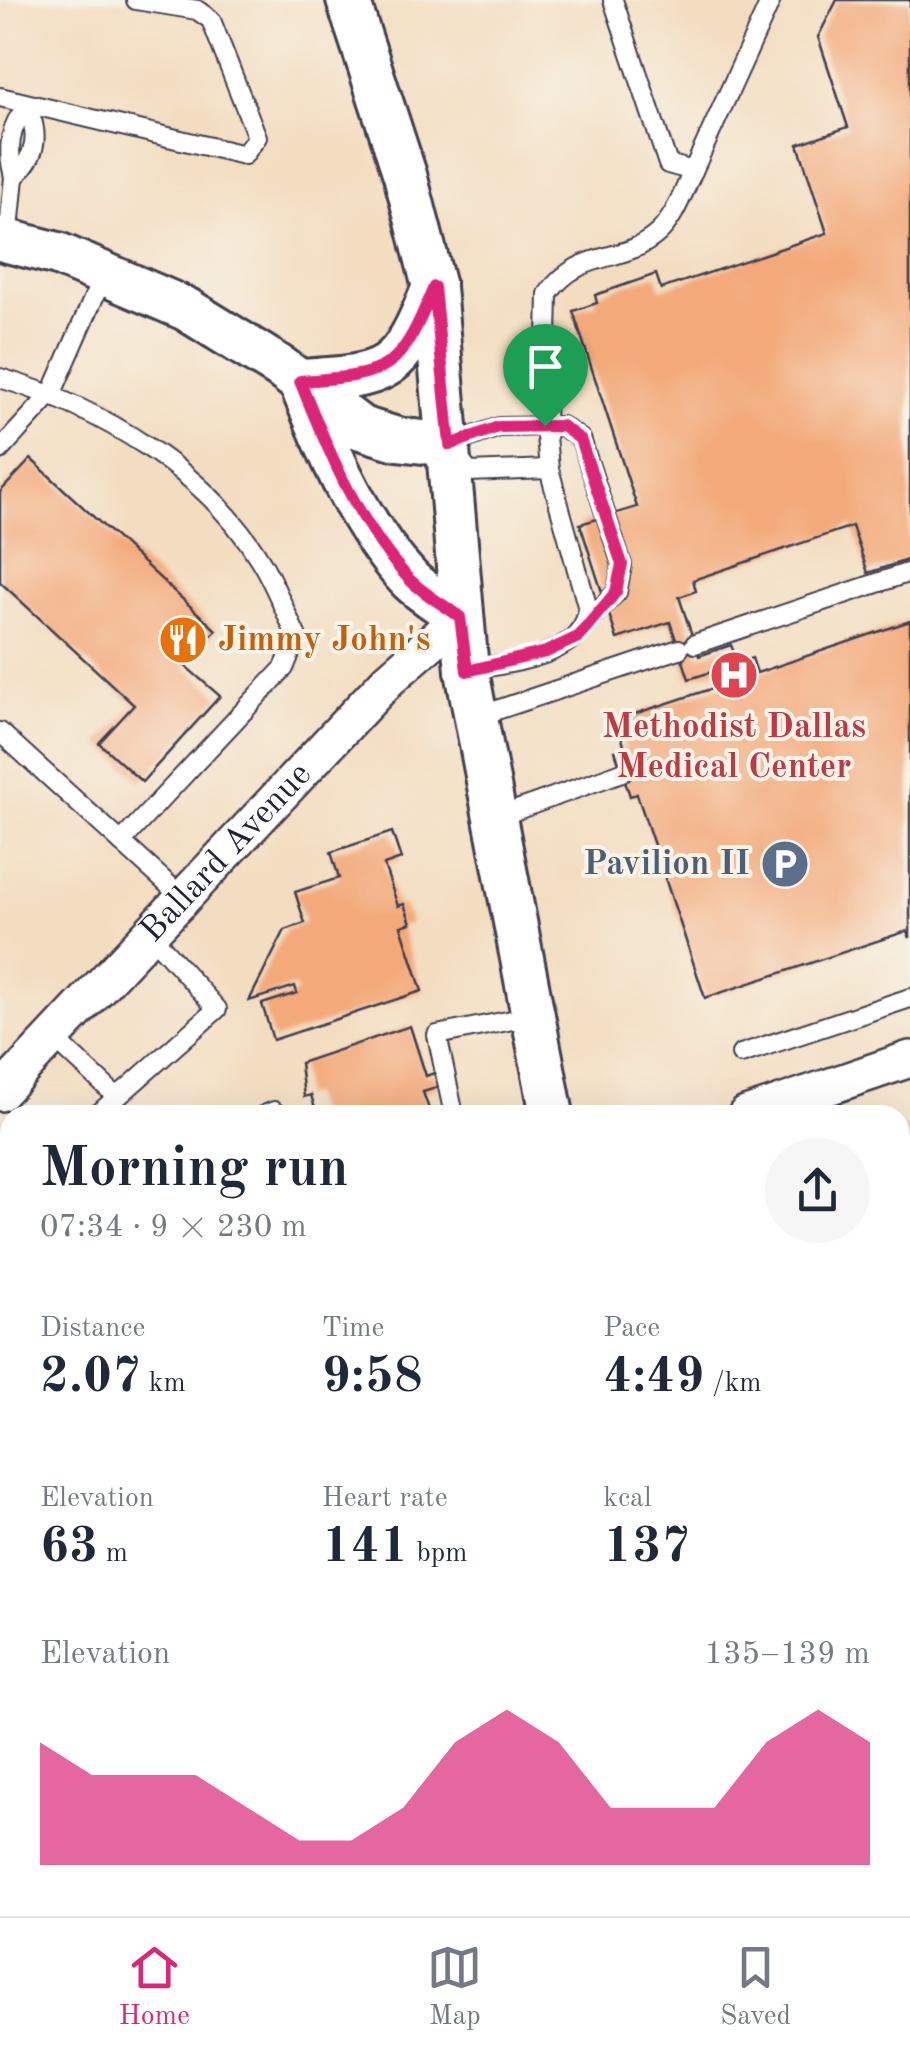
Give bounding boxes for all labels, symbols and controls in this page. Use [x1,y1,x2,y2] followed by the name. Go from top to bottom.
[503,324,588,427] pin
[518,339,573,394] icon: arrive
[157,614,209,666] restaurant icon: Jimmy John's
[218,623,430,658] place label: Jimmy John's
[708,649,760,701] hospital icon: Methodist Dallas Medical Center
[602,710,866,785] place label: Methodist Dallas Medical Center
[134,756,318,949] street label: Ballard Avenue
[759,838,811,890] parking icon: Pavilion II
[583,847,750,882] place label: Pavilion II
[765,1138,870,1243] button: share
[40,1143,349,1198] text: Morning run
[40,1212,307,1244] text: 07:34 · 9 × 230 m
[40,1315,145,1343] text: Distance
[322,1315,384,1343] text: Time
[603,1315,660,1343] text: Pace
[40,1353,141,1403] text: 2.07
[322,1353,423,1403] text: 9:58
[603,1353,704,1403] text: 4:49
[141,1370,186,1398] text: km
[704,1370,762,1398] text: /km
[40,1485,154,1513] text: Elevation
[322,1485,448,1513] text: Heart rate
[603,1485,652,1513] text: kcal
[40,1523,98,1573] text: 63
[322,1523,409,1573] text: 141
[603,1523,690,1573] text: 137
[98,1540,128,1568] text: m
[409,1540,468,1568] text: bpm
[40,1639,170,1671] text: Elevation
[704,1639,870,1671] text: 135–139 m
[119,1940,190,2035] tab: Home
[427,1940,482,2035] tab: Map
[720,1940,791,2035] tab: Saved

